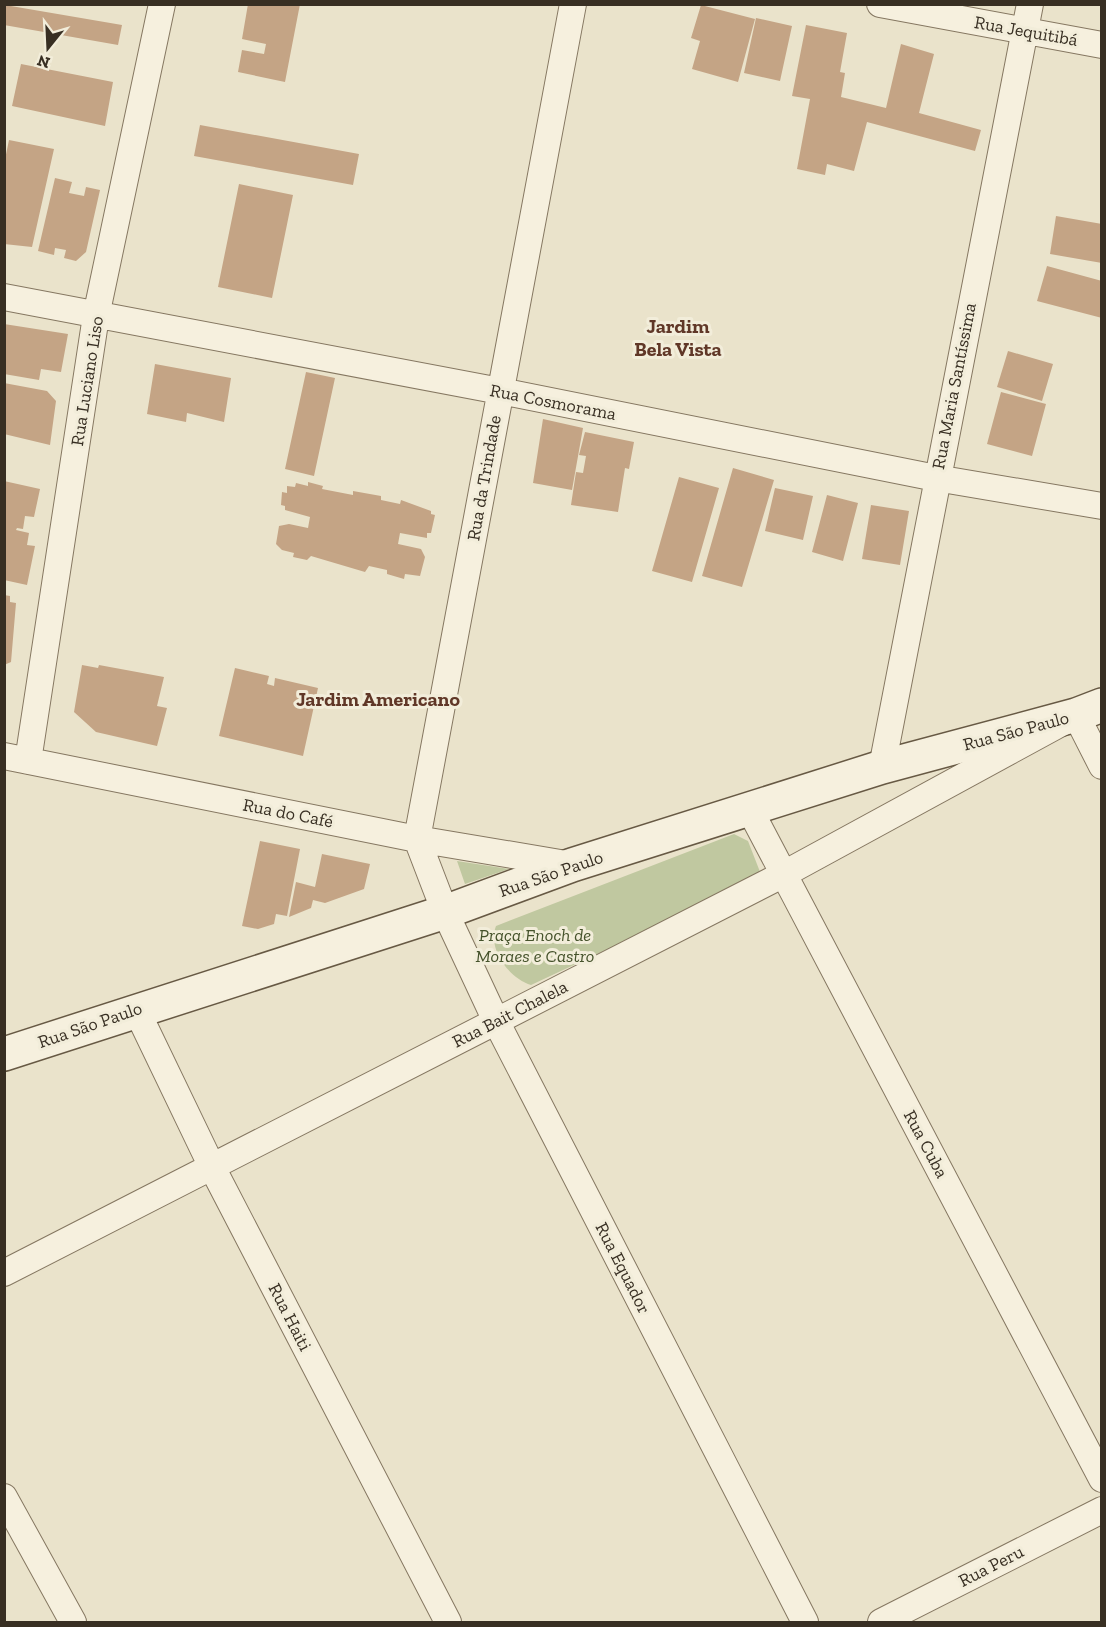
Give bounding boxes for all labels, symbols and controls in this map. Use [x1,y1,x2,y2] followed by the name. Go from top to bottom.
[973,11,1080,51] street label: Rua Jequitibá
[18,18,78,78] north arrow
[35,51,52,73] text: N
[927,301,981,471] street label: Rua Maria Santíssima
[66,314,108,448] street label: Rua Luciano Liso
[634,314,722,361] district label: Jardim Bela Vista
[488,379,618,425] street label: Rua Cosmorama
[462,414,506,542] street label: Rua da Trindade
[296,687,460,711] district label: Jardim Americano
[961,706,1071,756] street label: Rua São Paulo
[241,793,335,833] street label: Rua do Café
[496,846,606,902] street label: Rua São Paulo
[476,924,594,967] park label: Praça Enoch de Moraes e Castro
[449,975,572,1053] street label: Rua Bait Chalela
[35,997,145,1053] street label: Rua São Paulo
[899,1106,953,1182] street label: Rua Cuba
[591,1219,655,1317] street label: Rua Equador
[264,1280,316,1354] street label: Rua Haiti
[955,1540,1027,1592] street label: Rua Peru

